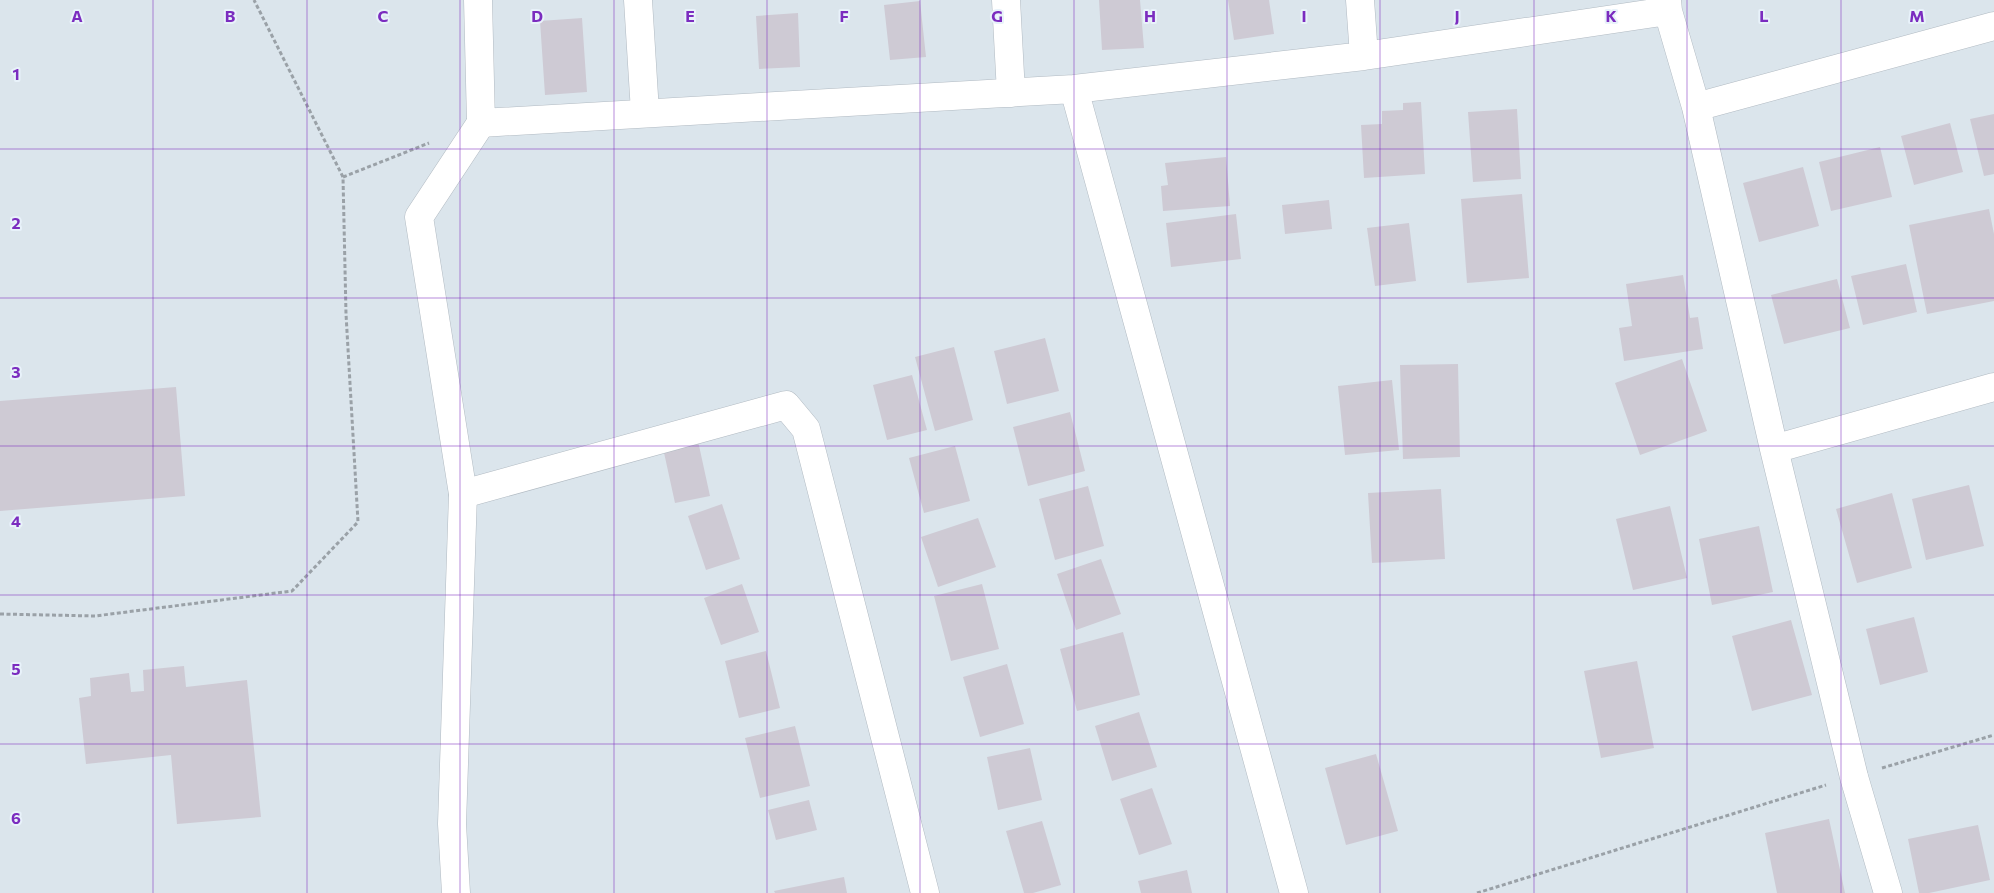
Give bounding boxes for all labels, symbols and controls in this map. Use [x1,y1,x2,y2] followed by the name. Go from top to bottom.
[71,6,83,25] text: A
[225,6,236,25] text: B
[378,6,389,25] text: C
[531,6,543,25] text: D
[685,6,695,25] text: E
[839,6,849,25] text: F
[991,6,1003,25] text: G
[1144,6,1156,25] text: H
[1301,6,1307,25] text: I
[1454,6,1460,25] text: J
[1605,6,1617,25] text: K
[1759,6,1769,25] text: L
[1909,6,1925,25] text: M
[12,64,20,83] text: 1
[11,213,21,232] text: 2
[11,362,21,381] text: 3
[11,511,21,530] text: 4
[11,659,21,678] text: 5
[11,808,21,827] text: 6

